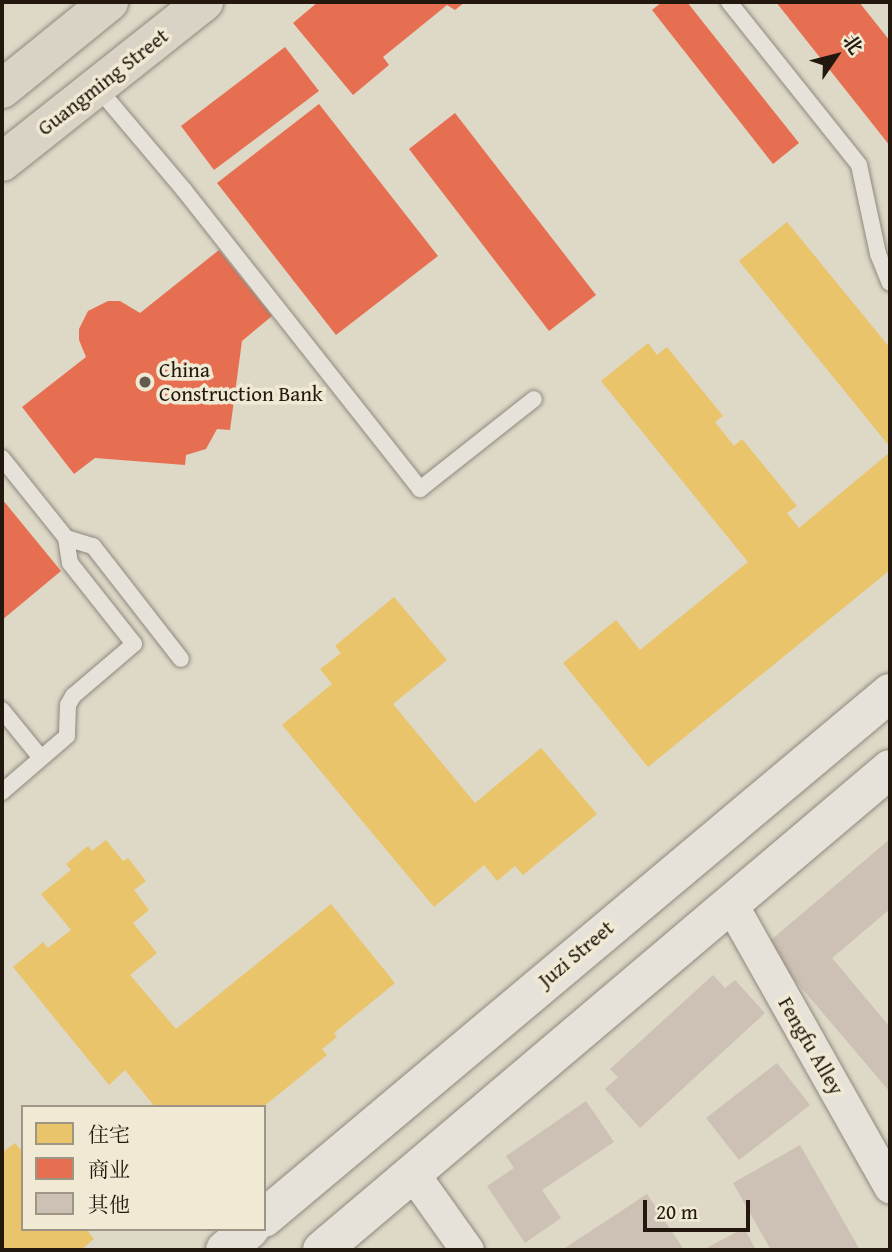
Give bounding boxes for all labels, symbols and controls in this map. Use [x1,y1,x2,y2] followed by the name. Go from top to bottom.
[801,21,871,91] north arrow
[33,23,173,141] street label: Guangming Street
[836,28,870,60] text: 北
[159,357,323,407] place label: China Construction Bank
[137,374,153,390] marker: China Construction Bank
[533,915,619,993] street label: Juzi Street
[773,992,849,1100] street label: Fengfu Alley
[21,1105,266,1231] legend
[88,1119,130,1150] text: 住宅
[88,1154,130,1185] text: 商业
[647,1186,754,1230] scale bar
[88,1189,130,1220] text: 其他
[656,1196,698,1227] text: 20 m

